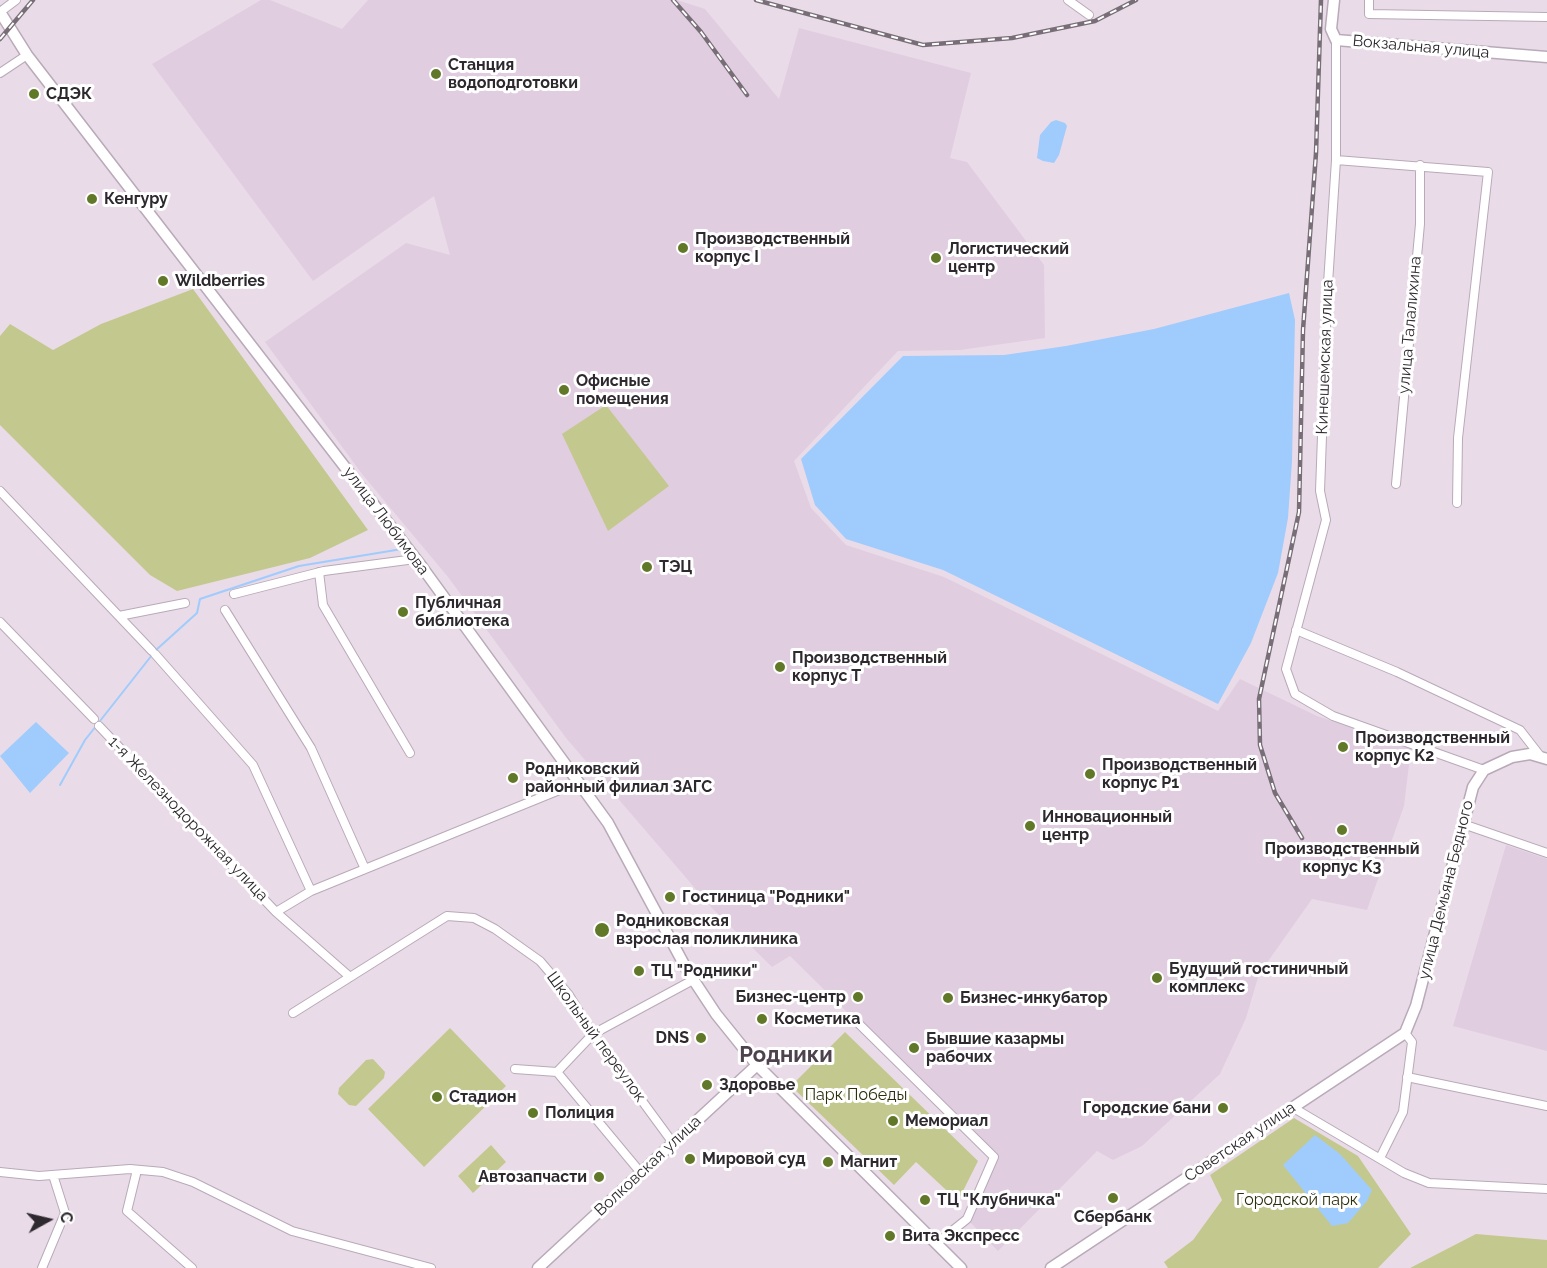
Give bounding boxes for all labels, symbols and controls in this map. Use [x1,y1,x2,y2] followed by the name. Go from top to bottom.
[1352,31,1490,63] street label: Вокзальная улица
[448,55,578,93] place label: Станция водоподготовки
[429,67,443,81] marker: Станция водоподготовки
[46,84,92,104] place label: СДЭК
[27,87,41,101] marker: СДЭК
[104,189,168,209] place label: Кенгуру
[85,192,99,206] marker: Кенгуру
[695,229,850,267] place label: Производственный корпус I
[948,239,1069,277] place label: Логистический центр
[676,241,690,255] marker: Производственный корпус I
[929,251,943,265] marker: Логистический центр
[1394,255,1426,395] street label: улица Талалихина
[175,271,265,291] place label: Wildberries
[156,274,170,288] marker: Wildberries
[1313,279,1337,435] street label: Кинешемская улица
[576,371,669,409] place label: Офисные помещения
[557,383,571,397] marker: Офисные помещения
[339,463,433,579] street label: улица Любимова
[659,557,692,577] place label: ТЭЦ
[640,560,654,574] marker: ТЭЦ
[415,593,509,631] place label: Публичная библиотека
[396,605,410,619] marker: Публичная библиотека
[792,648,947,686] place label: Производственный корпус T
[773,660,787,674] marker: Производственный корпус T
[1355,728,1510,766] place label: Производственный корпус K2
[104,733,272,905] street label: 1-я Железнодорожная улица
[1336,740,1350,754] marker: Производственный корпус K2
[1102,755,1257,793] place label: Производственный корпус P1
[525,759,712,797] place label: Родниковский районный филиал ЗАГС
[1083,767,1097,781] marker: Производственный корпус P1
[506,771,520,785] marker: Родниковский районный филиал ЗАГС
[1414,798,1478,982] street label: улица Демьяна Бедного
[1042,807,1172,845] place label: Инновационный центр
[1023,819,1037,833] marker: Инновационный центр
[1335,823,1349,837] marker: Производственный корпус K3
[1265,839,1419,877] place label: Производственный корпус K3
[682,887,850,907] place label: Гостиница "Родники"
[663,890,677,904] marker: Гостиница "Родники"
[616,911,798,949] place label: Родниковская взрослая поликлиника
[593,921,611,939] marker: Родниковская взрослая поликлиника
[1169,959,1348,997] place label: Будущий гостиничный комплекс
[651,961,758,981] place label: ТЦ "Родники"
[632,964,646,978] marker: ТЦ "Родники"
[542,968,650,1106] street label: Школьный переулок
[1150,971,1164,985] marker: Будущий гостиничный комплекс
[735,987,846,1007] place label: Бизнес-центр
[960,988,1108,1008] place label: Бизнес-инкубатор
[851,990,865,1004] marker: Бизнес-центр
[941,991,955,1005] marker: Бизнес-инкубатор
[774,1009,860,1029] place label: Косметика
[755,1012,769,1026] marker: Косметика
[656,1028,689,1048] place label: DNS
[926,1029,1064,1067] place label: Бывшие казармы рабочих
[694,1031,708,1045] marker: DNS
[907,1041,921,1055] marker: Бывшие казармы рабочих
[739,1042,833,1068] district label: Родники
[719,1075,795,1095] place label: Здоровье
[700,1078,714,1092] marker: Здоровье
[805,1085,907,1105] park label: Парк Победы
[449,1087,516,1107] place label: Стадион
[430,1090,444,1104] marker: Стадион
[1083,1098,1211,1118] place label: Городские бани
[1181,1098,1299,1186] street label: Советская улица
[1216,1101,1230,1115] marker: Городские бани
[545,1103,614,1123] place label: Полиция
[526,1106,540,1120] marker: Полиция
[905,1111,988,1131] place label: Мемориал
[591,1112,705,1220] street label: Волковская улица
[886,1114,900,1128] marker: Мемориал
[702,1149,806,1169] place label: Мировой суд
[683,1152,697,1166] marker: Мировой суд
[840,1152,897,1172] place label: Магнит
[821,1155,835,1169] marker: Магнит
[478,1167,587,1187] place label: Автозапчасти
[592,1170,606,1184] marker: Автозапчасти
[18,1190,78,1250] north arrow
[937,1190,1061,1210] place label: ТЦ "Клубничка"
[1236,1190,1358,1210] park label: Городской парк
[1106,1191,1120,1205] marker: Сбербанк
[918,1193,932,1207] marker: ТЦ "Клубничка"
[1074,1207,1152,1227] place label: Сбербанк
[56,1211,76,1224] text: С
[902,1226,1020,1246] place label: Вита Экспресс
[883,1229,897,1243] marker: Вита Экспресс

